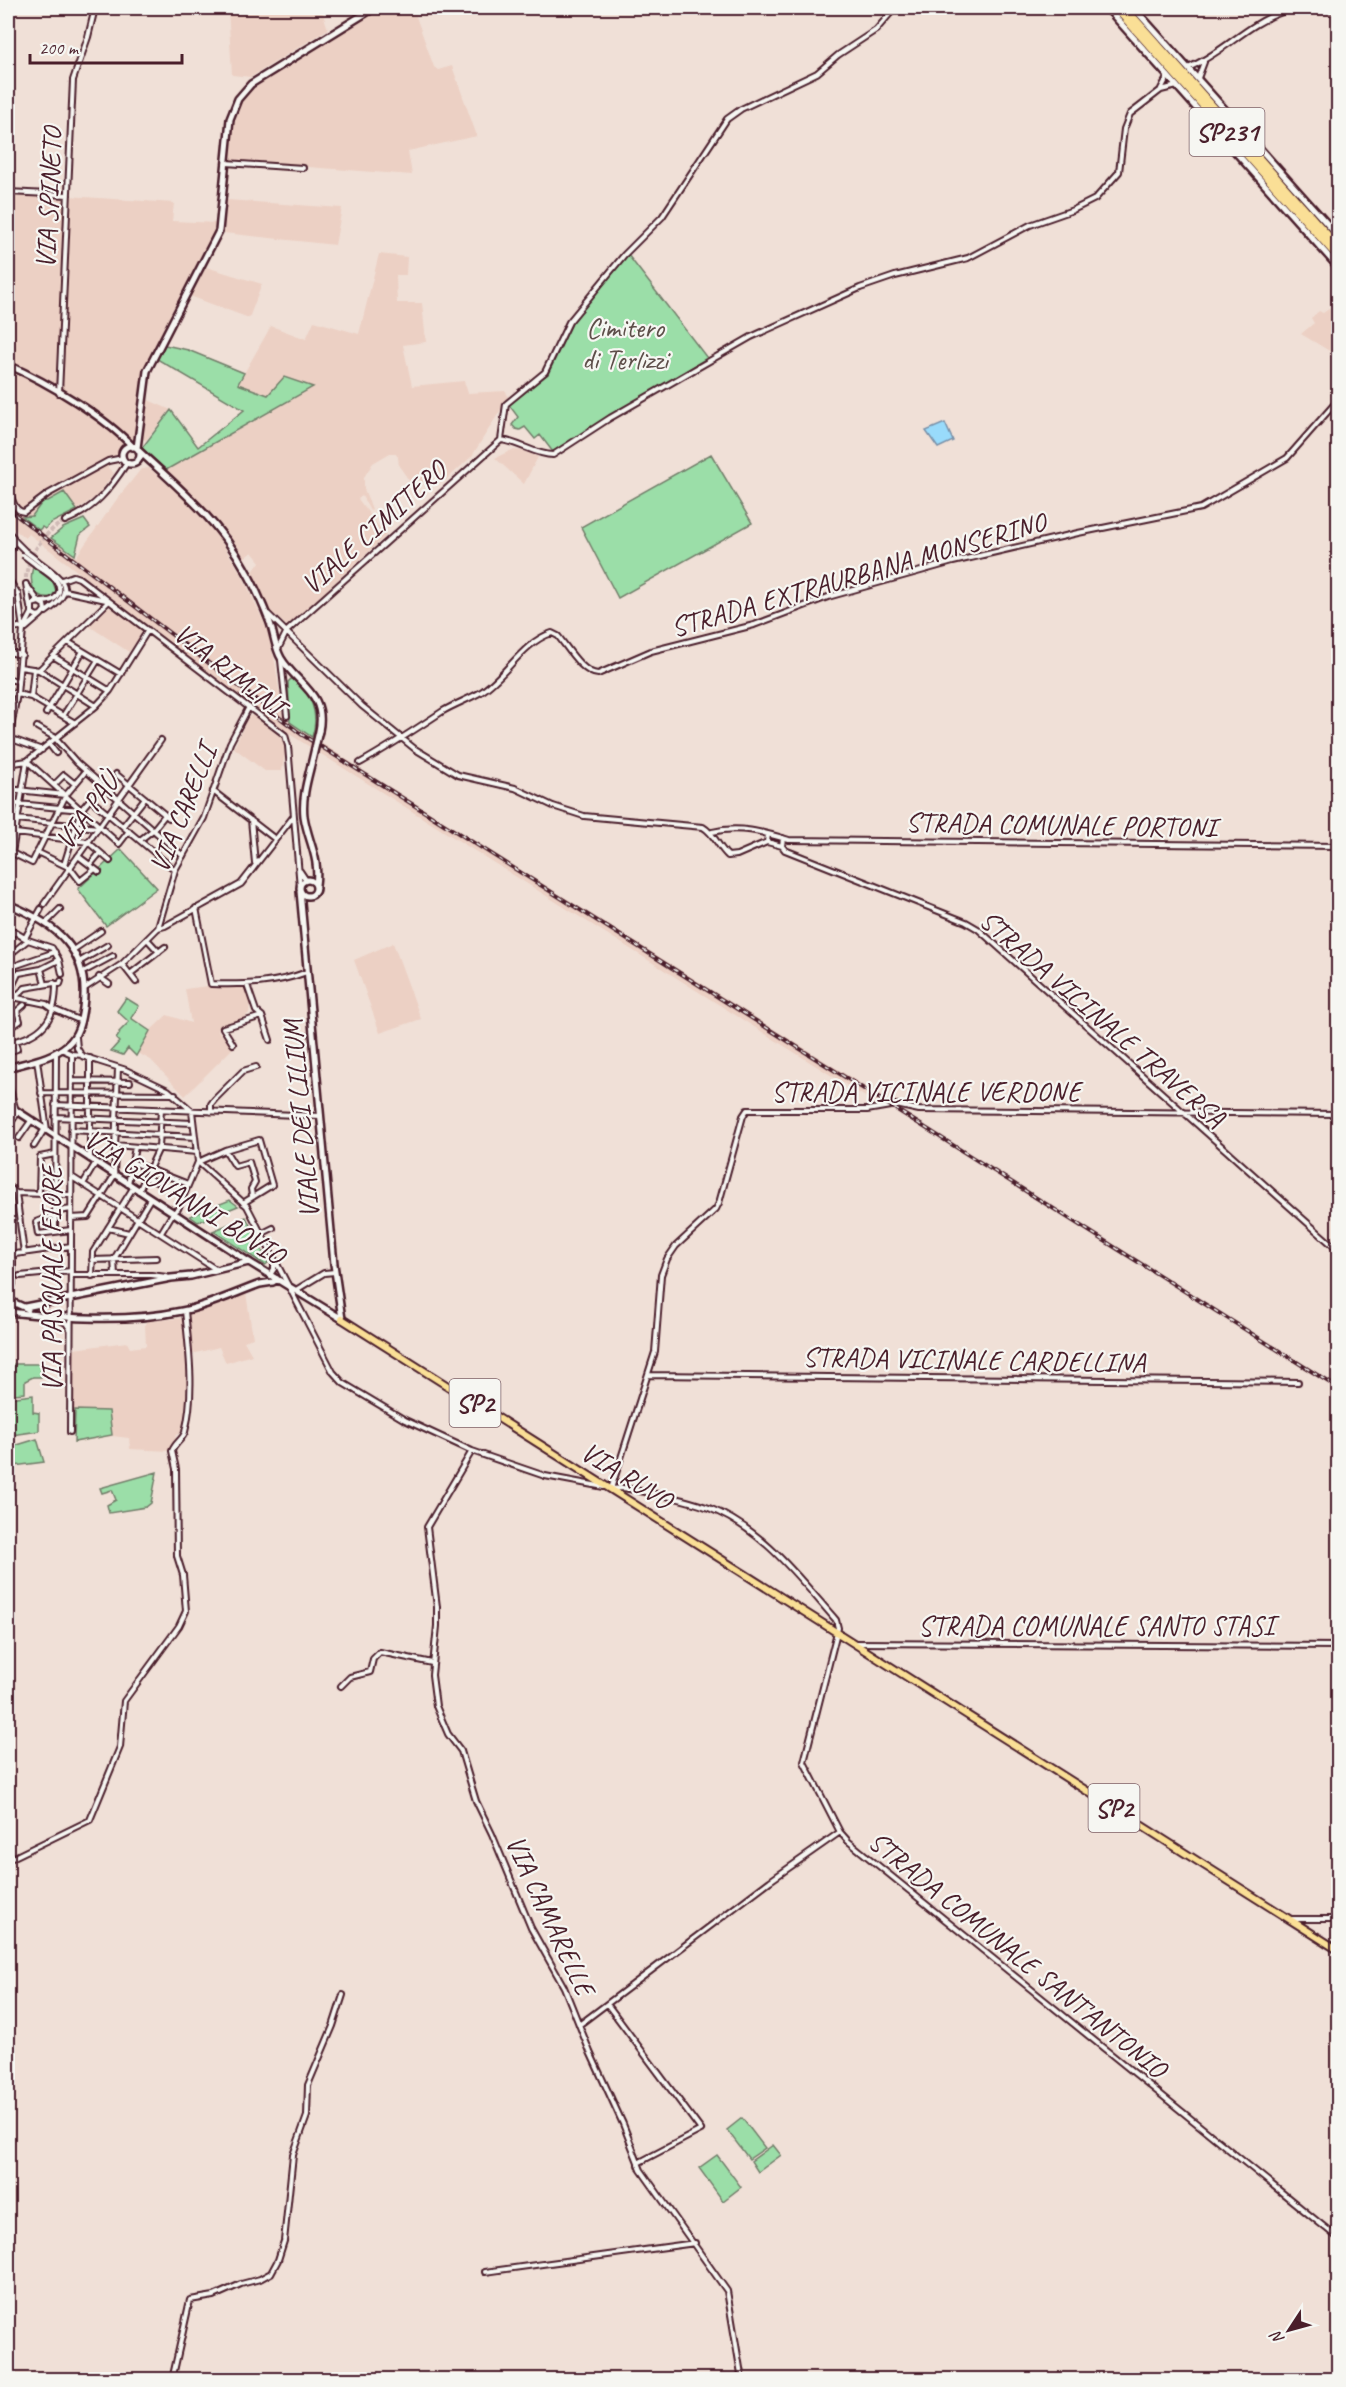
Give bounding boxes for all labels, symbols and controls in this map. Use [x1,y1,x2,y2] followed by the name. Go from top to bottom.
[30,27,182,65] scale bar
[39,37,80,59] text: 200 m
[1190,108,1264,156] road number: SP231
[27,123,70,269] street label: VIA SPINETO
[582,310,672,377] park label: Cimitero di Terlizzi
[294,451,455,602] street label: VIALE CIMITERO
[667,503,1053,645] street label: STRADA EXTRAURBANA MONSERINO
[167,615,297,727] street label: VIA RIMINI
[141,734,226,877] street label: VIA CARELLI
[47,762,129,856] street label: VIA PAÙ
[905,804,1222,845] street label: STRADA COMUNALE PORTONI
[973,902,1233,1135] street label: STRADA VICINALE TRAVERSA
[274,1016,327,1220] street label: VIALE DEI LILIUM
[771,1074,1084,1109] street label: STRADA VICINALE VERDONE
[78,1121,294,1274] street label: VIA GIOVANNI BOVIO
[34,1162,69,1392] street label: VIA PASQUALE FIORE
[802,1339,1147,1380] street label: STRADA VICINALE CARDELLINA
[450,1379,500,1427] road number: SP2
[575,1434,681,1519] street label: VIA RUVO
[918,1608,1280,1643] street label: STRADA COMUNALE SANTO STASI
[1088,1784,1140,1832] road number: SP2
[862,1823,1176,2087] street label: STRADA COMUNALE SANT'ANTONIO
[498,1830,604,2004] street label: VIA CAMARELLE
[1259,2300,1319,2360] north arrow
[1265,2326,1289,2348] text: N

